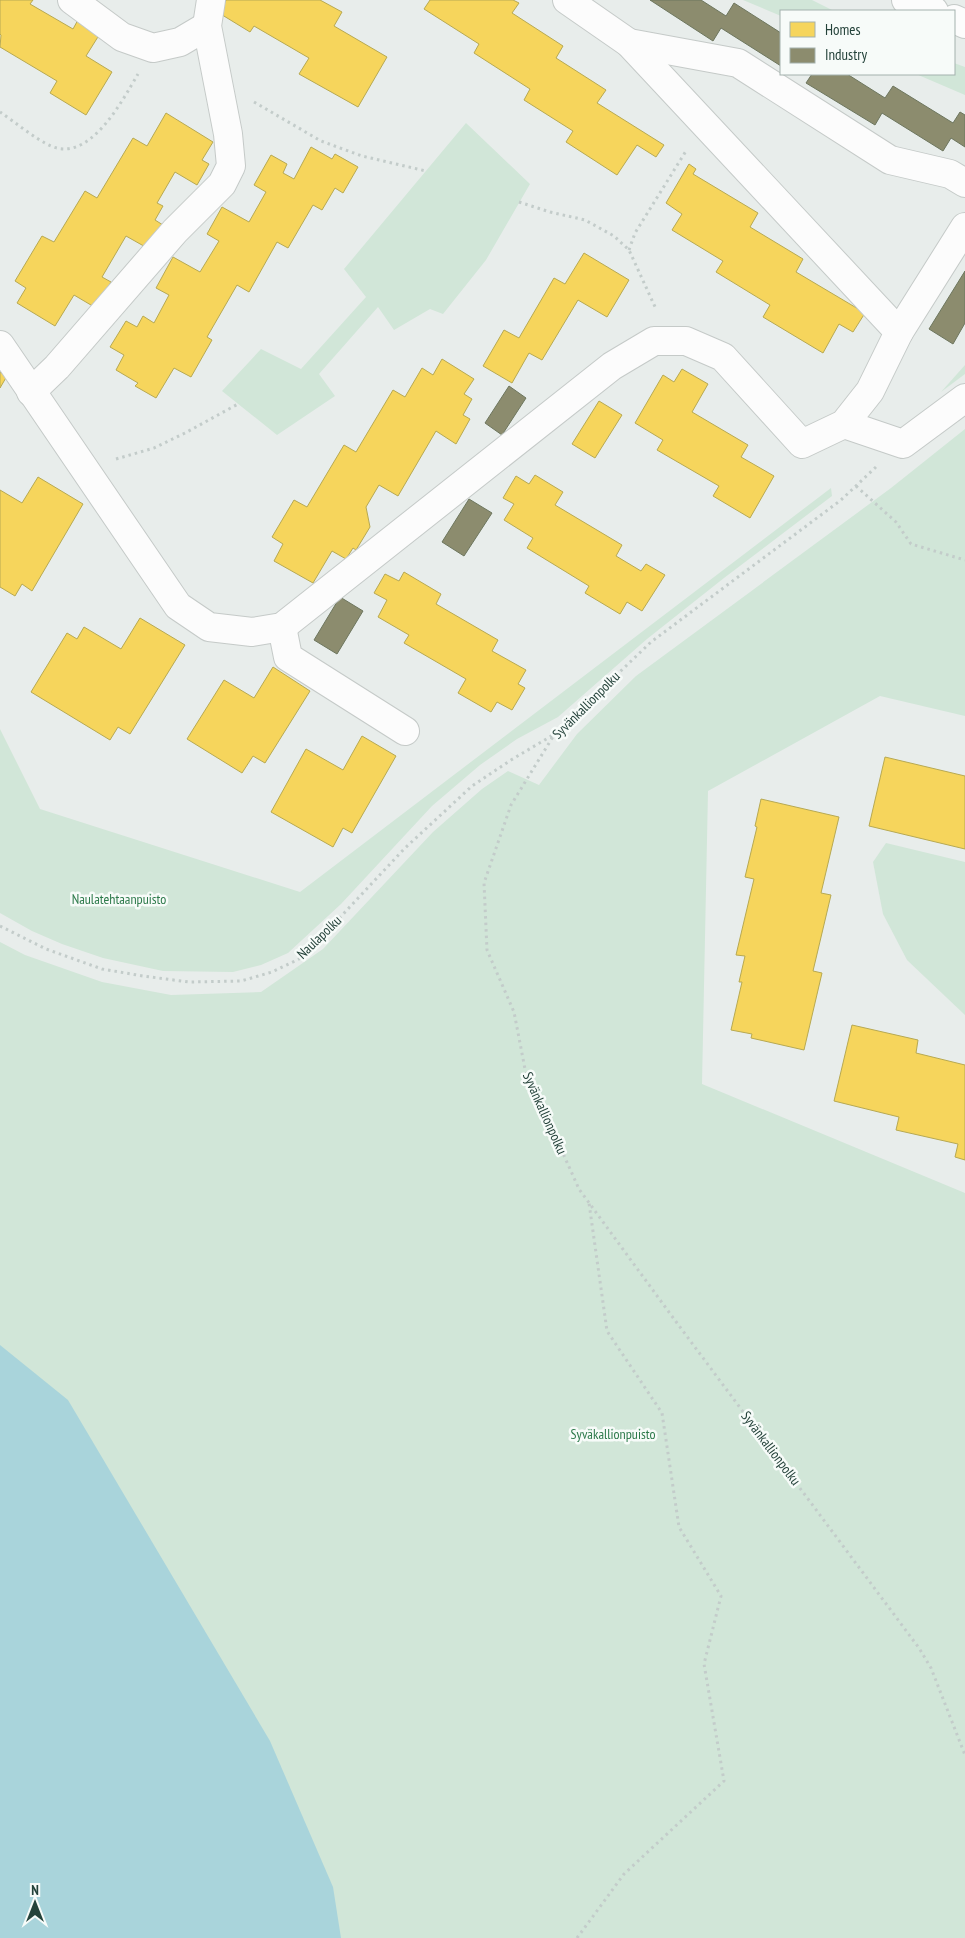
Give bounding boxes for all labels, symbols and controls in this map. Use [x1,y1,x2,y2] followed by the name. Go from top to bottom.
[780,10,955,75] legend
[825,20,861,39] text: Homes
[825,45,867,64] text: Industry
[548,667,624,743] street label: Syvänkallionpolku
[72,890,166,908] park label: Naulatehtaanpuisto
[293,911,345,963] street label: Naulapolku
[519,1069,571,1157] street label: Syvänkallionpolku
[737,1407,805,1489] street label: Syvänkallionpolku
[571,1425,655,1443] park label: Syväkallionpuisto
[10,1878,60,1928] north arrow
[31,1881,39,1899] text: N

